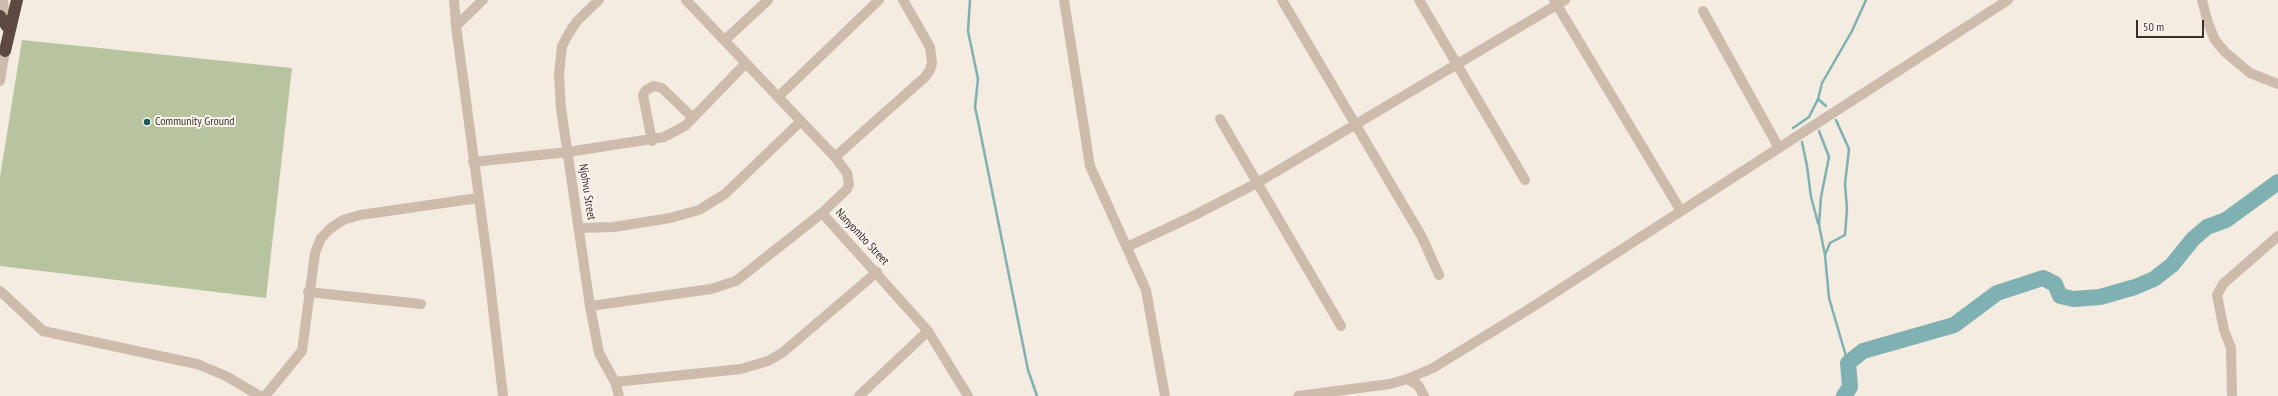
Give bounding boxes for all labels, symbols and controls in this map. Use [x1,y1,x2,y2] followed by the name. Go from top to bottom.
[2138,12,2206,38] scale bar
[2143,19,2164,34] text: 50 m
[155,115,234,129] place label: Community Ground
[142,117,152,127] marker: Community Ground
[575,163,599,221] street label: Njohvu Street
[832,206,892,268] street label: Nanyombo Street

